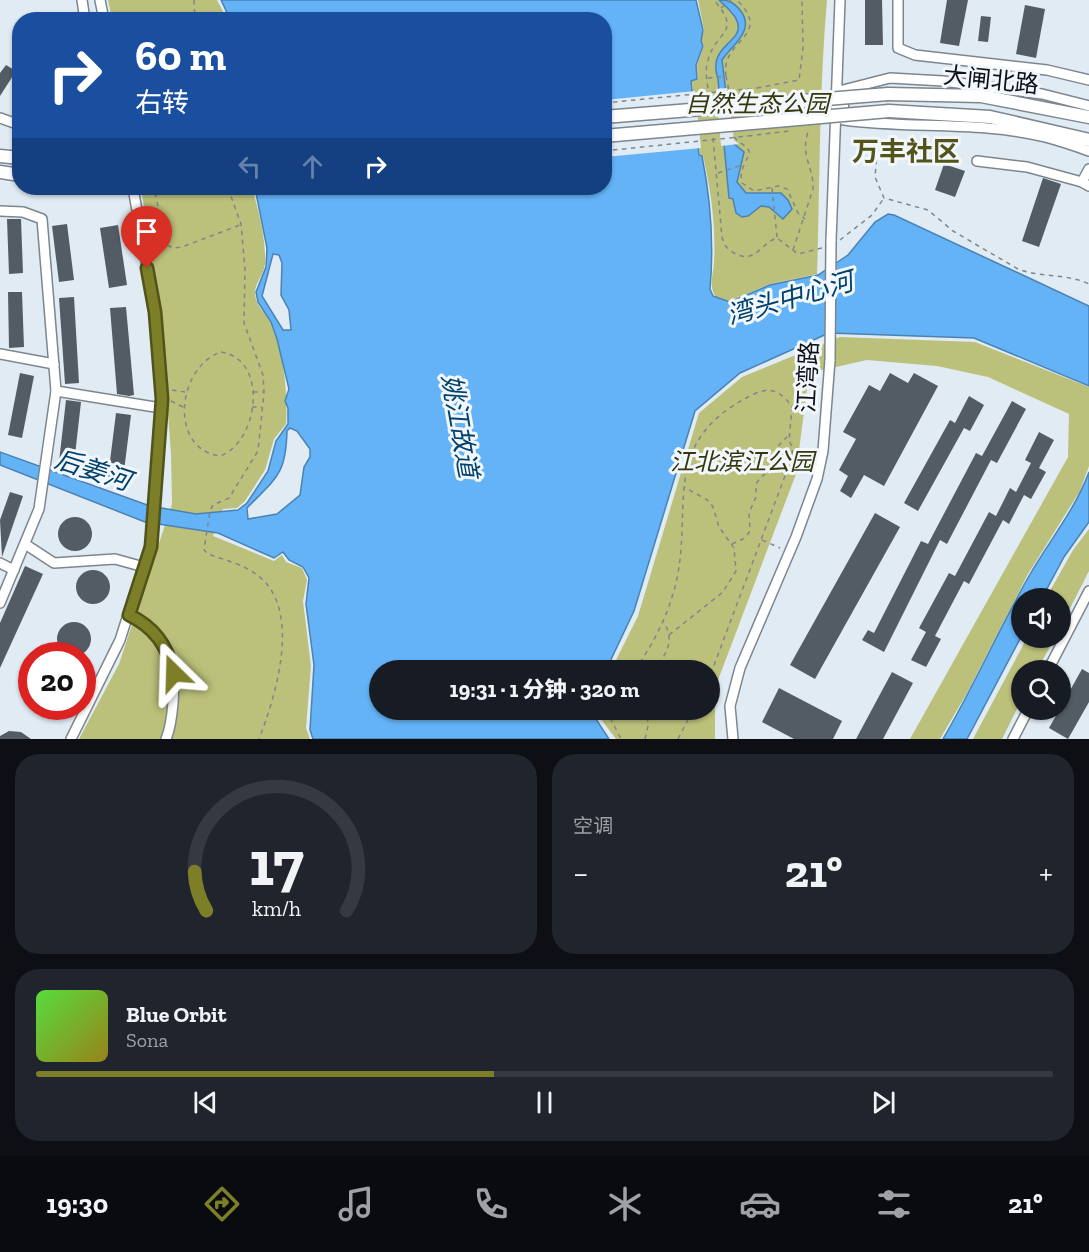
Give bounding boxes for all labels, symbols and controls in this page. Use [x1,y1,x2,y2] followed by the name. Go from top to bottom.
[135,30,226,81] text: 60 m
[36,36,114,114] icon: right
[942,60,1040,99] street label: 大闸北路
[135,87,189,119] text: 右转
[685,89,832,118] park label: 自然生态公园
[852,136,960,168] district label: 万丰社区
[233,150,266,183] icon: left
[296,150,329,183] icon: ahead
[359,150,392,183] icon: right
[121,206,172,268] pin
[130,215,163,248] icon: arrive
[723,263,862,331] water label: 湾头中心河
[791,340,824,414] street label: 江湾路
[435,372,485,484] water label: 姚江故道
[51,443,140,499] water label: 后姜河
[670,447,817,476] park label: 江北滨江公园
[1011,588,1071,720] map controls
[1011,588,1071,648] button: sound
[142,641,206,705] position arrow
[18,642,96,720] speed limit sign: 20
[1011,660,1071,720] button: search
[450,676,639,703] text: 19:31 · 1 分钟 · 320 m
[573,814,613,838] text: 空调
[249,826,304,901] text: 17
[785,845,843,899] text: 21°
[573,853,588,892] text: −
[1039,853,1053,892] text: +
[252,896,300,921] text: km/h
[126,1001,226,1028] text: Blue Orbit
[126,1028,168,1052] text: Sona
[189,1086,222,1119] icon: previous
[528,1086,561,1119] icon: pause
[867,1086,900,1119] icon: next
[201,1183,243,1225] icon: directions
[335,1183,377,1225] icon: music
[470,1183,512,1225] icon: phone
[604,1183,646,1225] icon: climate
[739,1183,781,1225] icon: car
[873,1183,915,1225] icon: filters
[46,1188,108,1220] text: 19:30
[1008,1188,1043,1220] text: 21°

